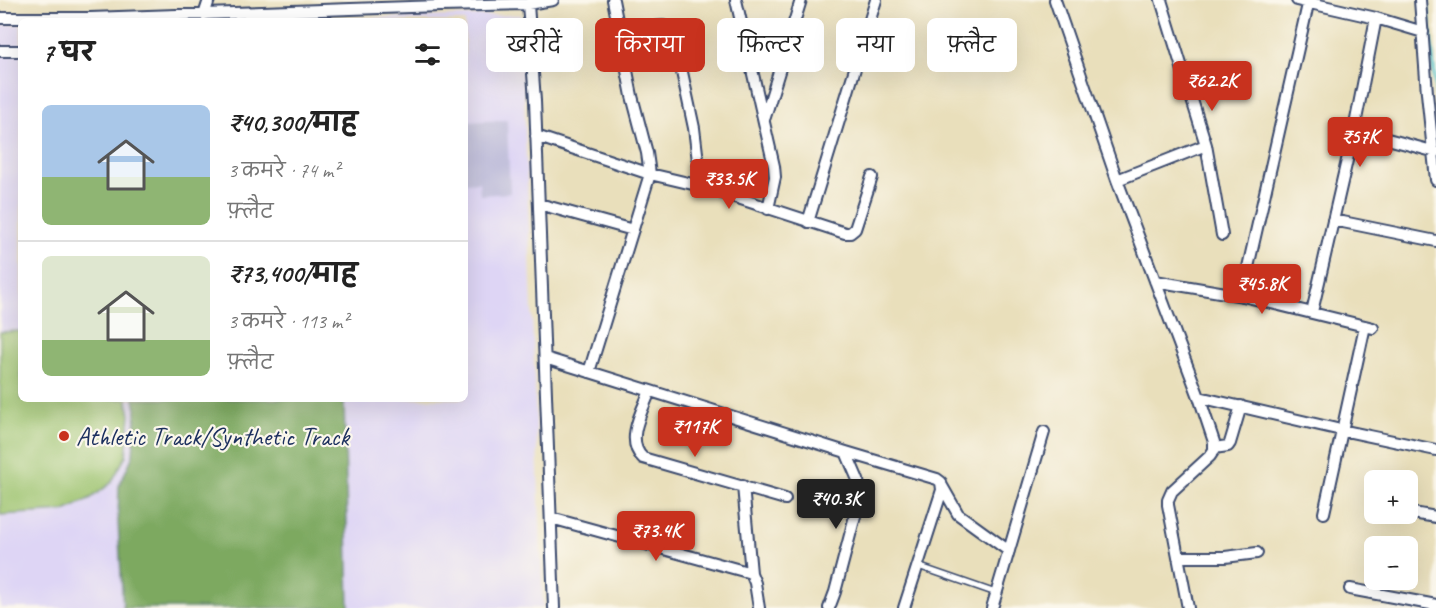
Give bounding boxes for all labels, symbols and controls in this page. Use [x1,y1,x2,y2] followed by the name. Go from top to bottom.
[486,18,583,72] chip: खरीदें
[595,18,705,72] chip: किराया
[717,18,824,72] chip: फ़िल्टर
[836,18,915,72] chip: नया
[927,18,1017,72] chip: फ़्लैट
[42,36,95,69] text: 7 घर
[411,38,444,71] icon: filters
[1163,61,1261,112] pin: ₹62.2K
[1187,68,1237,93] text: ₹62.2K
[228,106,358,139] text: ₹40,300/माह
[1324,117,1396,168] pin: ₹57K
[1342,124,1378,149] text: ₹57K
[90,129,162,201] icon: home
[228,158,339,183] text: 3 कमरे · 74 m²
[680,159,778,210] pin: ₹33.5K
[704,166,754,191] text: ₹33.5K
[228,199,274,224] text: फ़्लैट
[228,257,358,290] text: ₹73,400/माह
[1213,264,1311,315] pin: ₹45.8K
[1237,271,1287,296] text: ₹45.8K
[90,280,162,352] icon: home
[228,309,348,334] text: 3 कमरे · 113 m²
[228,350,274,375] text: फ़्लैट
[653,407,737,458] pin: ₹117K
[672,414,718,439] text: ₹117K
[76,420,351,453] place label: Athletic Track/Synthetic Track
[57,429,71,443] marker: Athletic Track/Synthetic Track
[1364,470,1418,590] map controls
[1364,470,1418,524] button: +
[787,479,885,530] pin: ₹40.3K
[811,486,861,511] text: ₹40.3K
[607,511,705,562] pin: ₹73.4K
[631,518,681,543] text: ₹73.4K
[1364,536,1418,590] button: −

